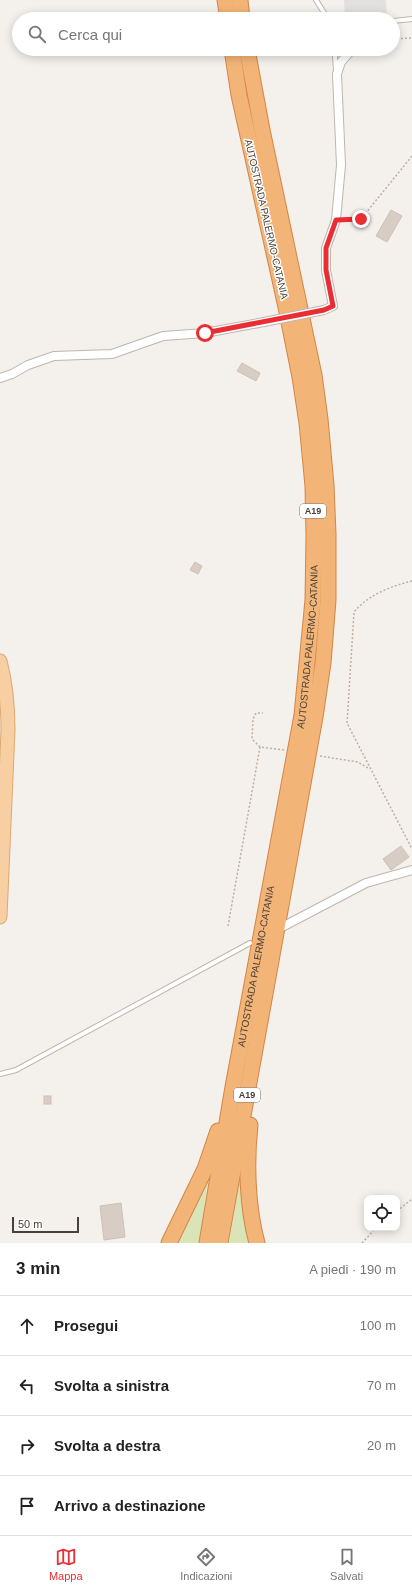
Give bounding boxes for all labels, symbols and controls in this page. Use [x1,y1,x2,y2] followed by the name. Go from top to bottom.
[12,12,400,56] search box
[26,23,48,45] icon: search
[58,26,122,43] text: Cerca qui
[243,138,290,300] street label: AUTOSTRADA PALERMO-CATANIA
[352,210,370,228] route end
[196,324,214,342] route start
[300,504,326,518] road number: A19
[295,565,320,729] street label: AUTOSTRADA PALERMO-CATANIA
[236,884,276,1048] street label: AUTOSTRADA PALERMO-CATANIA
[234,1088,260,1102] road number: A19
[364,1195,400,1231] map controls
[364,1195,400,1231] button: locate
[12,1215,79,1234] scale bar
[18,1218,42,1230] text: 50 m
[16,1259,60,1278] text: 3 min
[309,1262,396,1277] text: A piedi · 190 m
[16,1315,38,1337] icon: ahead
[54,1317,118,1334] text: Prosegui
[360,1318,396,1333] text: 100 m
[16,1375,38,1397] icon: left
[54,1377,169,1394] text: Svolta a sinistra
[367,1378,396,1393] text: 70 m
[16,1435,38,1457] icon: right
[54,1437,161,1454] text: Svolta a destra
[367,1438,396,1453] text: 20 m
[16,1495,38,1517] icon: arrive
[54,1497,206,1514] text: Arrivo a destinazione
[49,1546,83,1582] tab: Mappa
[180,1546,232,1582] tab: Indicazioni
[330,1546,363,1582] tab: Salvati

